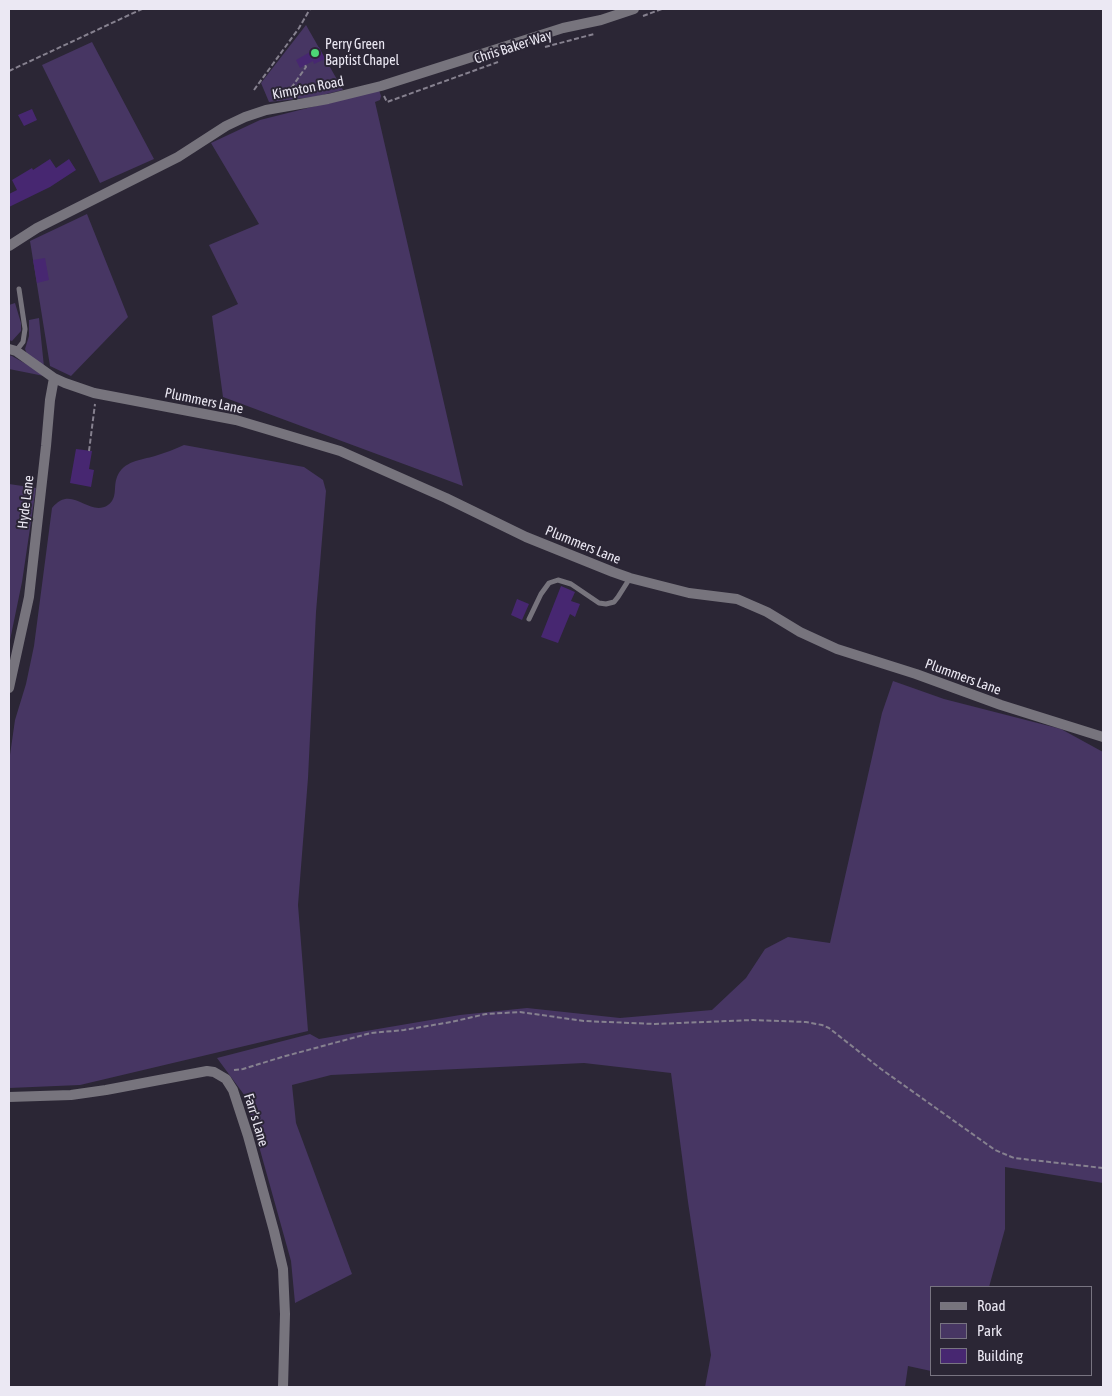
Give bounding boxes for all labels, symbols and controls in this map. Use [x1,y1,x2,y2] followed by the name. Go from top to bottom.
[472,27,554,67] street label: Chris Baker Way
[325,37,399,70] place label: Perry Green Baptist Chapel
[309,47,321,59] marker: Perry Green Baptist Chapel
[271,73,345,103] street label: Kimpton Road
[163,384,245,418] street label: Plummers Lane
[14,474,38,530] street label: Hyde Lane
[543,522,623,568] street label: Plummers Lane
[923,655,1003,699] street label: Plummers Lane
[240,1092,272,1148] street label: Farr's Lane
[930,1286,1092,1376] legend
[977,1297,1006,1314] text: Road
[977,1322,1002,1339] text: Park
[977,1347,1023,1364] text: Building

